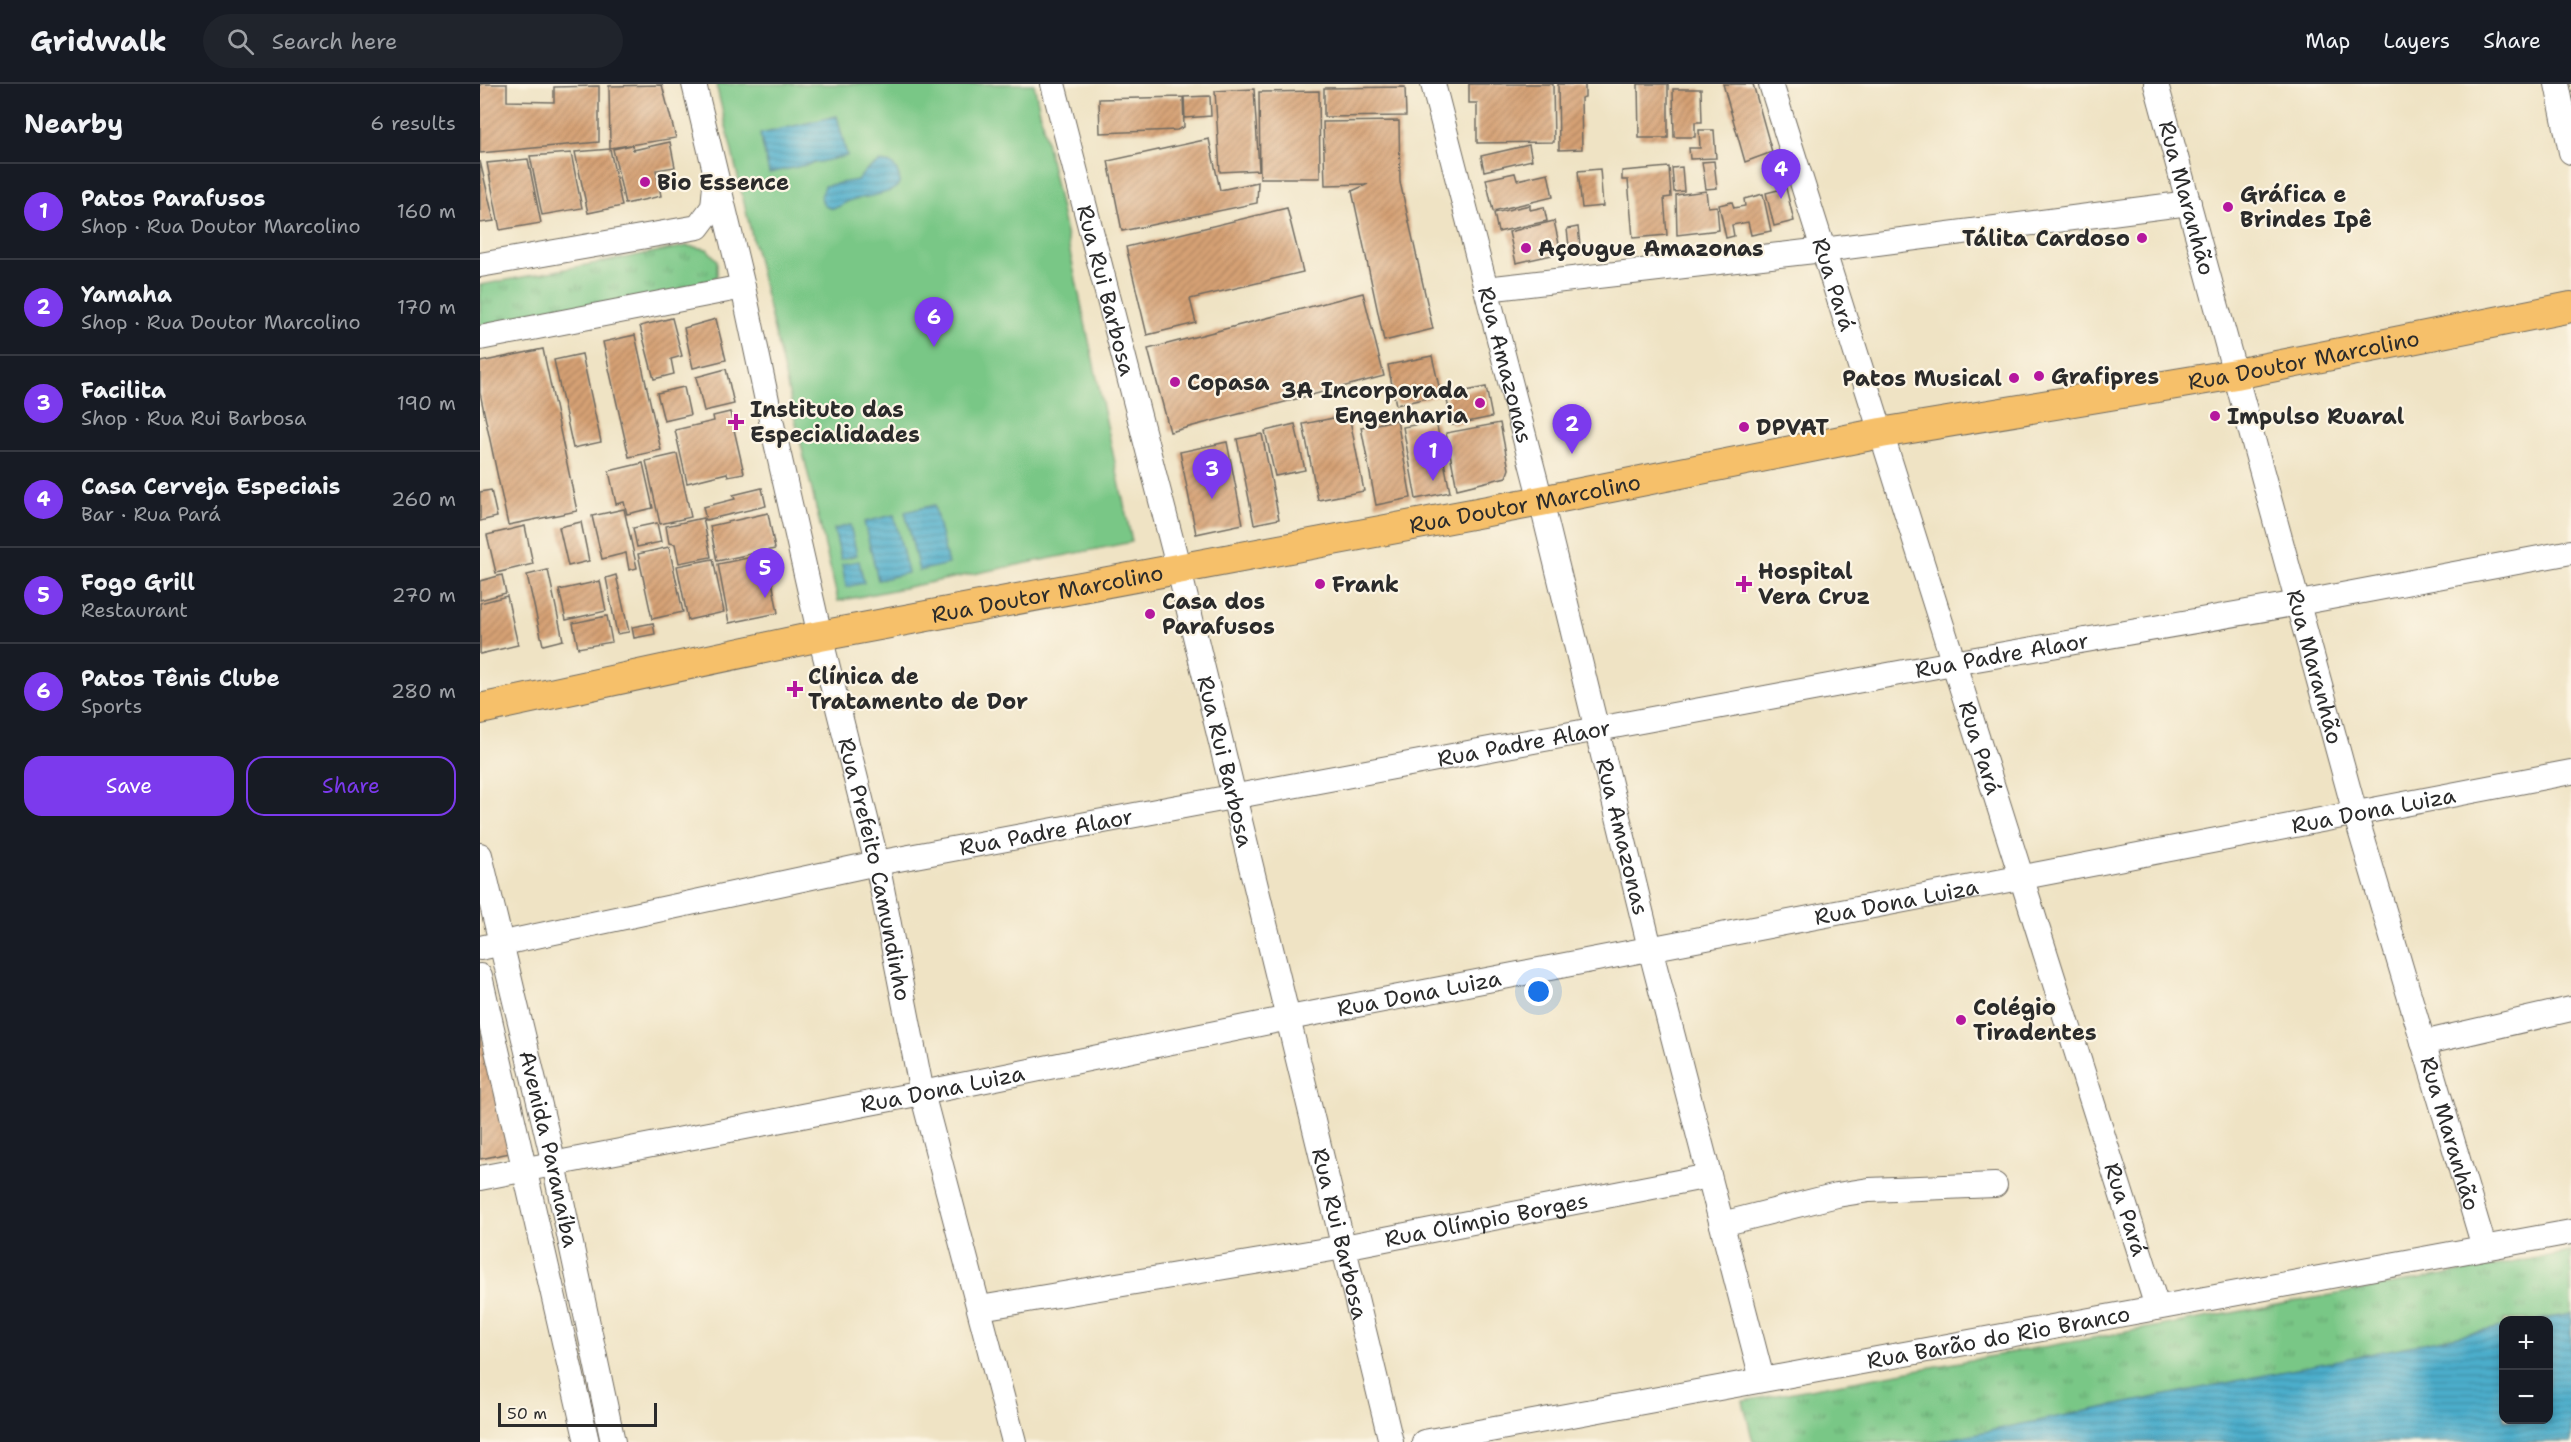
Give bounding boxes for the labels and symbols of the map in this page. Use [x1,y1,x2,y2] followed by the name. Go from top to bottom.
[2152,117,2222,279] street label: Rua Maranhão
[1762,150,1800,199] pin: 4
[657,168,789,197] place label: Bio Essence
[638,175,652,189] marker: Bio Essence
[2240,180,2372,234] place label: Gráfica e Brindes Ipê
[2221,200,2235,214] marker: Gráfica e Brindes Ipê
[1070,202,1142,379] street label: Rua Rui Barbosa
[1962,224,2130,253] place label: Tálita Cardoso
[2135,231,2149,245] marker: Tálita Cardoso
[1538,234,1764,263] place label: Açougue Amazonas
[1805,234,1862,335] street label: Rua Pará
[1519,241,1533,255] marker: Açougue Amazonas
[1471,284,1539,446] street label: Rua Amazonas
[914,298,954,347] pin: 6
[2186,324,2422,397] street label: Rua Doutor Marcolino
[2051,362,2159,391] place label: Grafipres
[1842,364,2002,393] place label: Patos Musical
[1187,368,1270,397] place label: Copasa
[2032,369,2046,383] marker: Grafipres
[2007,371,2021,385] marker: Patos Musical
[1168,375,1182,389] marker: Copasa
[1281,376,1468,430] place label: 3A Incorporada Engenharia
[750,395,920,449] place label: Instituto das Especialidades
[1473,396,1487,410] marker: 3A Incorporada Engenharia
[2227,402,2405,431] place label: Impulso Ruaral
[1552,404,1592,454] pin: 2
[2208,409,2222,423] marker: Impulso Ruaral
[727,413,745,431] marker: Instituto das Especialidades
[1756,413,1829,442] place label: DPVAT
[1737,420,1751,434] marker: DPVAT
[1414,432,1452,481] pin: 1
[1192,450,1232,499] pin: 3
[1407,467,1643,540] street label: Rua Doutor Marcolino
[746,548,784,598] pin: 5
[1758,557,1870,611] place label: Hospital Vera Cruz
[929,558,1166,630] street label: Rua Doutor Marcolino
[1332,570,1399,599] place label: Frank
[1735,575,1753,593] marker: Hospital Vera Cruz
[1313,577,1327,591] marker: Frank
[2280,586,2350,747] street label: Rua Maranhão
[1162,587,1275,641] place label: Casa dos Parafusos
[1143,607,1157,621] marker: Casa dos Parafusos
[1913,626,2091,685] street label: Rua Padre Alaor
[808,662,1028,716] place label: Clínica de Tratamento de Dor
[1190,673,1260,850] street label: Rua Rui Barbosa
[786,680,804,698] marker: Clínica de Tratamento de Dor
[1952,698,2008,798] street label: Rua Pará
[1435,713,1613,774] street label: Rua Padre Alaor
[831,735,918,1003] street label: Rua Prefeito Camundinho
[1589,755,1655,918] street label: Rua Amazonas
[2289,780,2458,840] street label: Rua Dona Luiza
[957,802,1135,862] street label: Rua Padre Alaor
[1812,872,1981,932] street label: Rua Dona Luiza
[1335,964,1504,1023] street label: Rua Dona Luiza
[1524,977,1553,1006] your location
[1973,993,2097,1047] place label: Colégio Tiradentes
[1954,1013,1968,1027] marker: Colégio Tiradentes
[512,1048,585,1250] street label: Avenida Paranaíba
[2413,1053,2486,1214] street label: Rua Maranhão
[858,1058,1027,1119] street label: Rua Dona Luiza
[1305,1145,1375,1323] street label: Rua Rui Barbosa
[2097,1159,2154,1260] street label: Rua Pará
[1382,1186,1591,1254] street label: Rua Olímpio Borges
[1865,1299,2132,1376] street label: Rua Barão do Rio Branco
[498,1400,657,1428] scale bar

